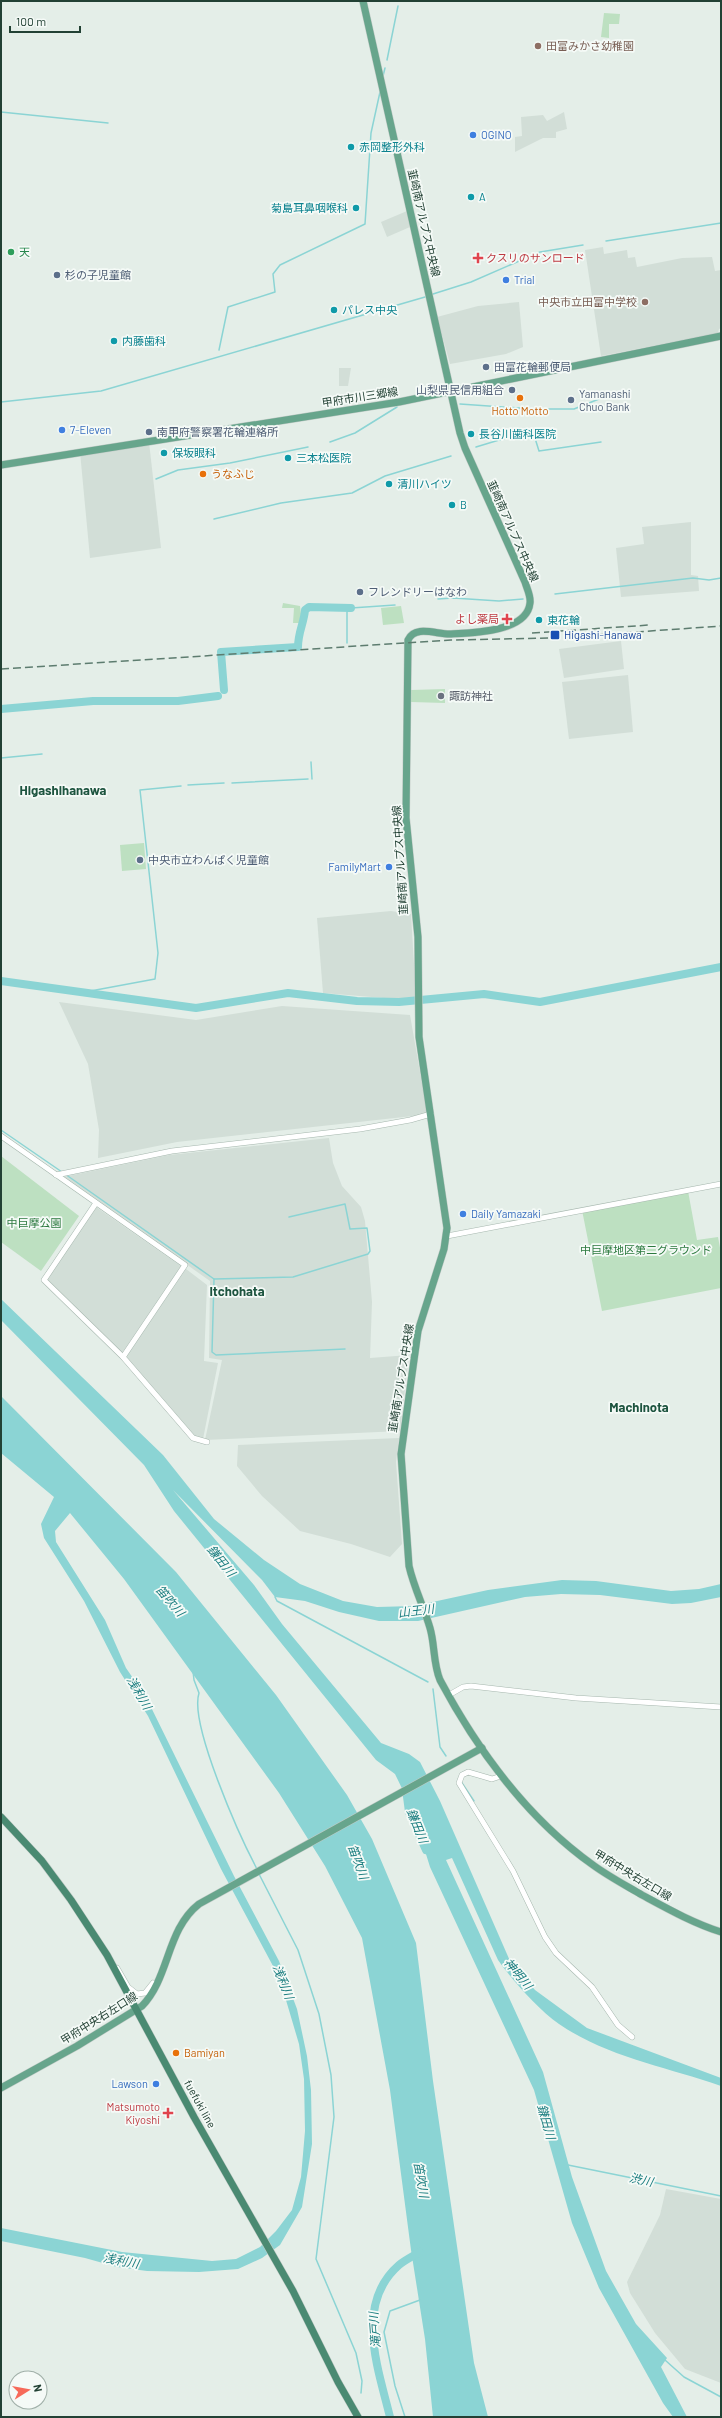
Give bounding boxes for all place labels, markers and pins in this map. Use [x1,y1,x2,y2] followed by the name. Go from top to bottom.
[546,39,634,52] place label: 田富みかさ幼稚園
[533,41,543,51] marker: 田富みかさ幼稚園
[481,128,512,141] place label: OGINO
[468,130,478,140] marker: OGINO
[359,140,425,153] place label: 赤岡整形外科
[346,142,356,152] marker: 赤岡整形外科
[479,190,486,203] place label: A
[466,192,476,202] marker: A
[271,201,348,214] place label: 菊島耳鼻咽喉科
[351,203,361,213] marker: 菊島耳鼻咽喉科
[19,245,30,258] place label: 天
[6,247,16,257] marker: 天
[486,251,585,264] place label: クスリのサンロード
[473,253,483,263] marker: クスリのサンロード
[65,268,131,281] place label: 杉の子児童館
[52,270,62,280] marker: 杉の子児童館
[514,273,535,286] place label: Trial
[501,275,511,285] marker: Trial
[538,295,637,308] place label: 中央市立田富中学校
[640,297,650,307] marker: 中央市立田富中学校
[342,303,398,316] place label: パレス中央
[329,305,339,315] marker: パレス中央
[122,334,166,347] place label: 内藤歯科
[109,336,119,346] marker: 内藤歯科
[494,360,571,373] place label: 田富花輪郵便局
[481,362,491,372] marker: 田富花輪郵便局
[416,383,504,396] place label: 山梨県民信用組合
[507,385,517,395] marker: 山梨県民信用組合
[579,387,631,413] place label: Yamanashi Chuo Bank
[515,393,525,403] marker: Hotto Motto
[566,395,576,405] marker: Yamanashi Chuo Bank
[492,404,548,417] place label: Hotto Motto
[70,423,111,436] place label: 7-Eleven
[57,425,67,435] marker: 7-Eleven
[157,425,279,438] place label: 南甲府警察署花輪連絡所
[144,427,154,437] marker: 南甲府警察署花輪連絡所
[479,427,556,440] place label: 長谷川歯科医院
[466,429,476,439] marker: 長谷川歯科医院
[172,446,216,459] place label: 保坂眼科
[159,448,169,458] marker: 保坂眼科
[296,451,351,464] place label: 三本松医院
[283,453,293,463] marker: 三本松医院
[211,467,255,480] place label: うなふじ
[198,469,208,479] marker: うなふじ
[397,477,452,490] place label: 清川ハイツ
[384,479,394,489] marker: 清川ハイツ
[460,498,467,511] place label: B
[447,500,457,510] marker: B
[368,585,467,598] place label: フレンドリーはなわ
[355,587,365,597] marker: フレンドリーはなわ
[455,612,499,625] place label: よし薬局
[547,613,580,626] place label: 東花輪
[502,614,512,624] marker: よし薬局
[534,615,544,625] marker: 東花輪
[564,628,642,641] place label: Higashi-Hanawa
[549,629,561,641] marker: Higashi-Hanawa
[449,689,493,702] place label: 諏訪神社
[436,691,446,701] marker: 諏訪神社
[148,853,269,866] place label: 中央市立わんぱく児童館
[135,855,145,865] marker: 中央市立わんぱく児童館
[328,860,381,873] place label: FamilyMart
[384,862,394,872] marker: FamilyMart
[471,1207,541,1220] place label: Daily Yamazaki
[458,1209,468,1219] marker: Daily Yamazaki
[184,2046,225,2059] place label: Bamiyan
[171,2048,181,2058] marker: Bamiyan
[111,2077,148,2090] place label: Lawson
[151,2079,161,2089] marker: Lawson
[107,2100,160,2126] place label: Matsumoto Kiyoshi
[163,2108,173,2118] marker: Matsumoto Kiyoshi

